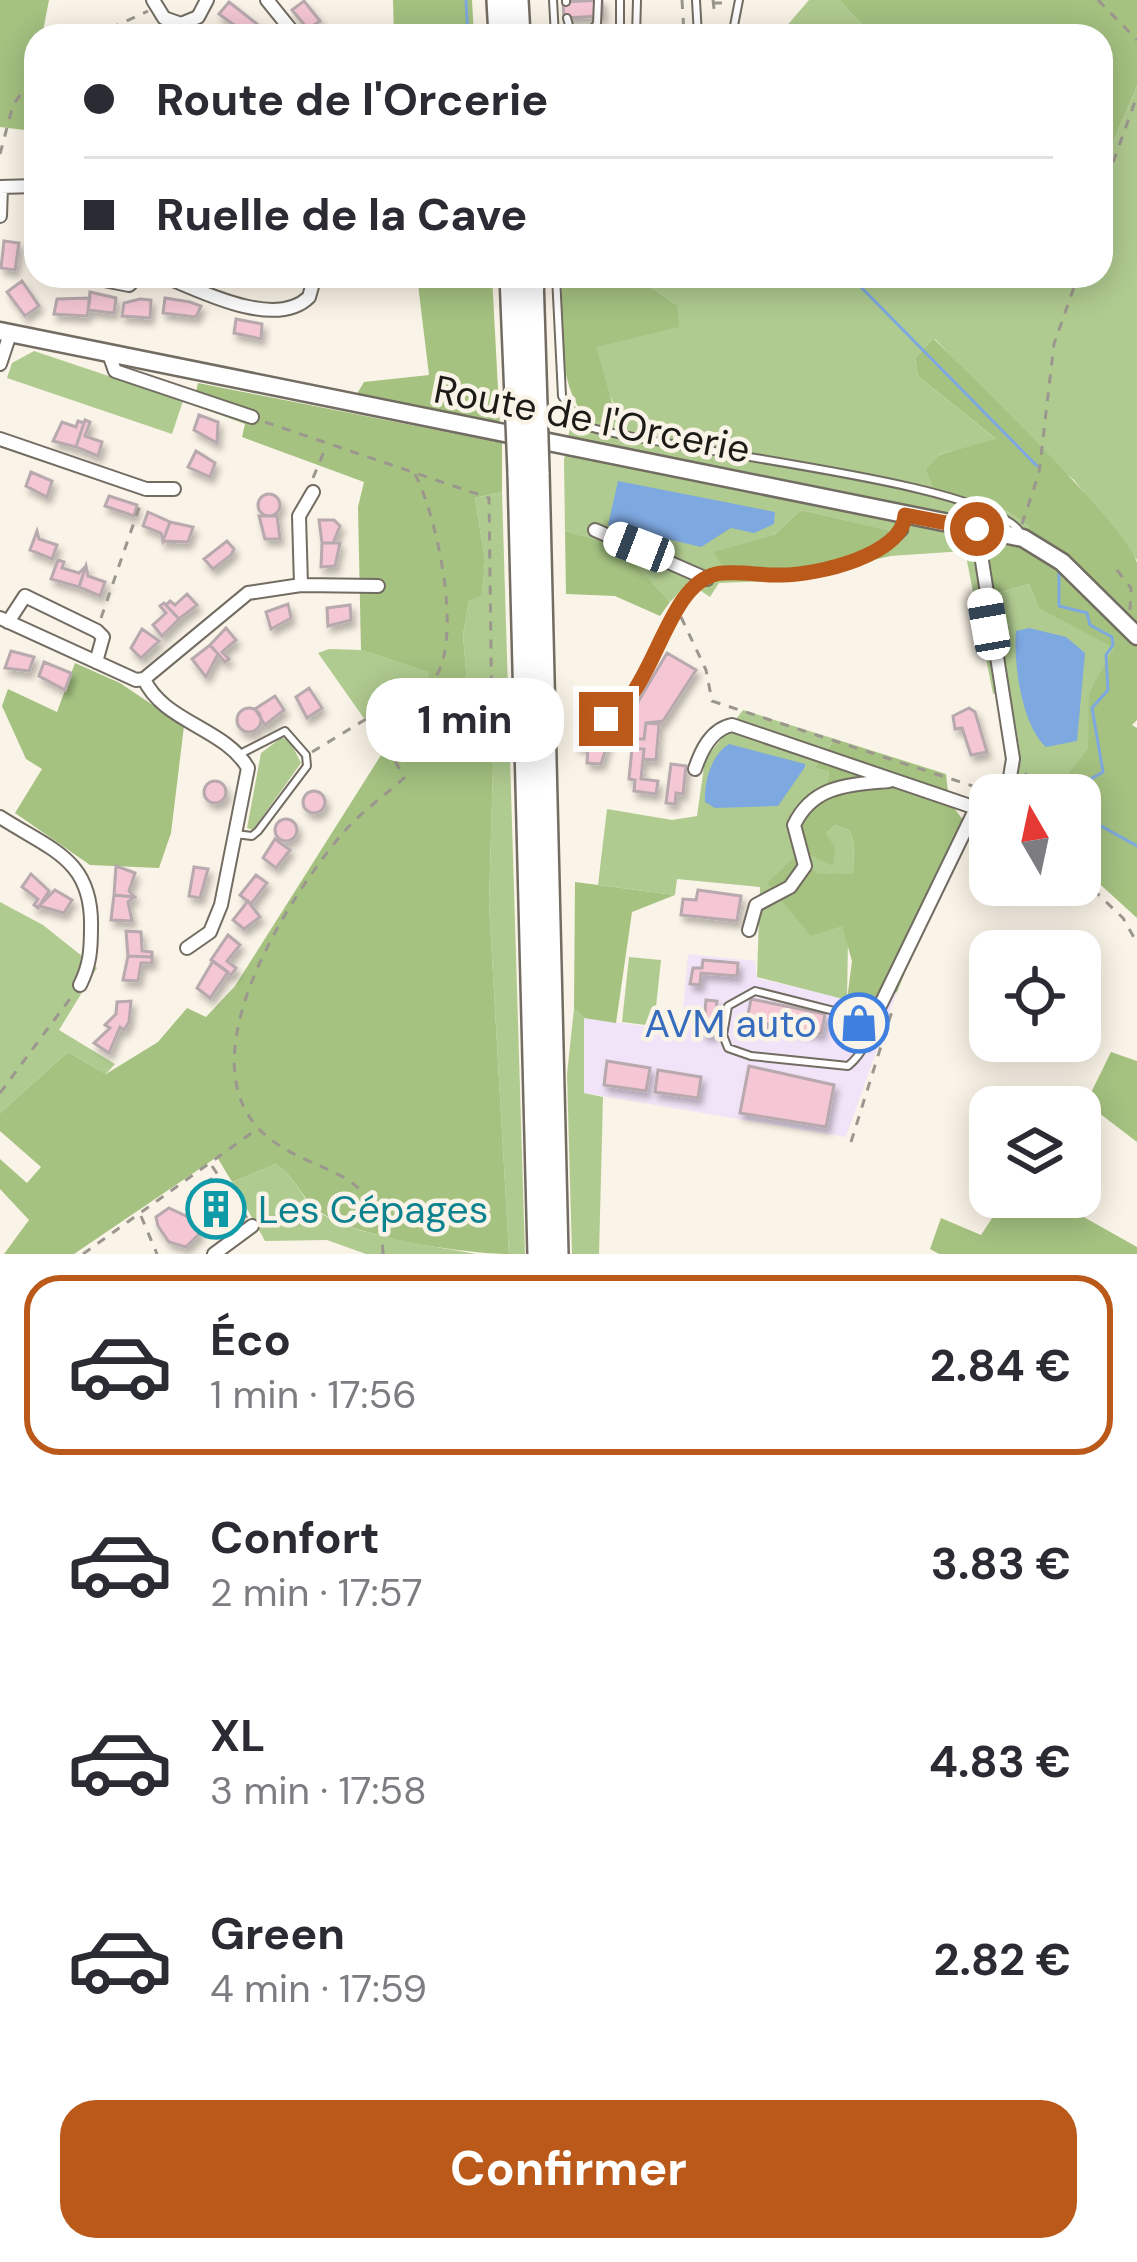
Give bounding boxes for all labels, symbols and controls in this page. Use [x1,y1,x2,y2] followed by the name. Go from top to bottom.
[156,70,548,129] text: Route de l'Orcerie
[156,185,527,244] text: Ruelle de la Cave
[430,363,754,475] street label: Route de l'Orcerie
[950,502,1004,556] route start
[599,517,679,577] car
[965,585,1013,663] car
[366,677,564,761] callout: 1 min
[579,692,633,746] route end
[418,694,512,745] text: 1 min
[969,774,1101,906] north arrow
[969,774,1101,1218] map controls
[969,930,1101,1062] button: locate
[828,992,890,1054] shop icon: AVM auto
[644,998,817,1049] place label: AVM auto
[969,1086,1101,1218] button: layers
[185,1178,247,1240] building icon: Les Cépages
[258,1184,488,1235] place label: Les Cépages
[210,1310,291,1369] text: Éco
[66,1311,174,1419] icon: car
[930,1336,1071,1395] text: 2.84 €
[210,1369,417,1420] text: 1 min · 17:56
[210,1508,380,1567] text: Confort
[66,1509,174,1617] icon: car
[931,1534,1071,1593] text: 3.83 €
[210,1567,423,1618] text: 2 min · 17:57
[210,1706,265,1765] text: XL
[66,1707,174,1815] icon: car
[929,1732,1071,1791] text: 4.83 €
[210,1765,427,1816] text: 3 min · 17:58
[210,1904,345,1963] text: Green
[66,1905,174,2013] icon: car
[933,1930,1071,1989] text: 2.82 €
[210,1963,427,2014] text: 4 min · 17:59
[60,2100,1077,2238] button: Confirmer

